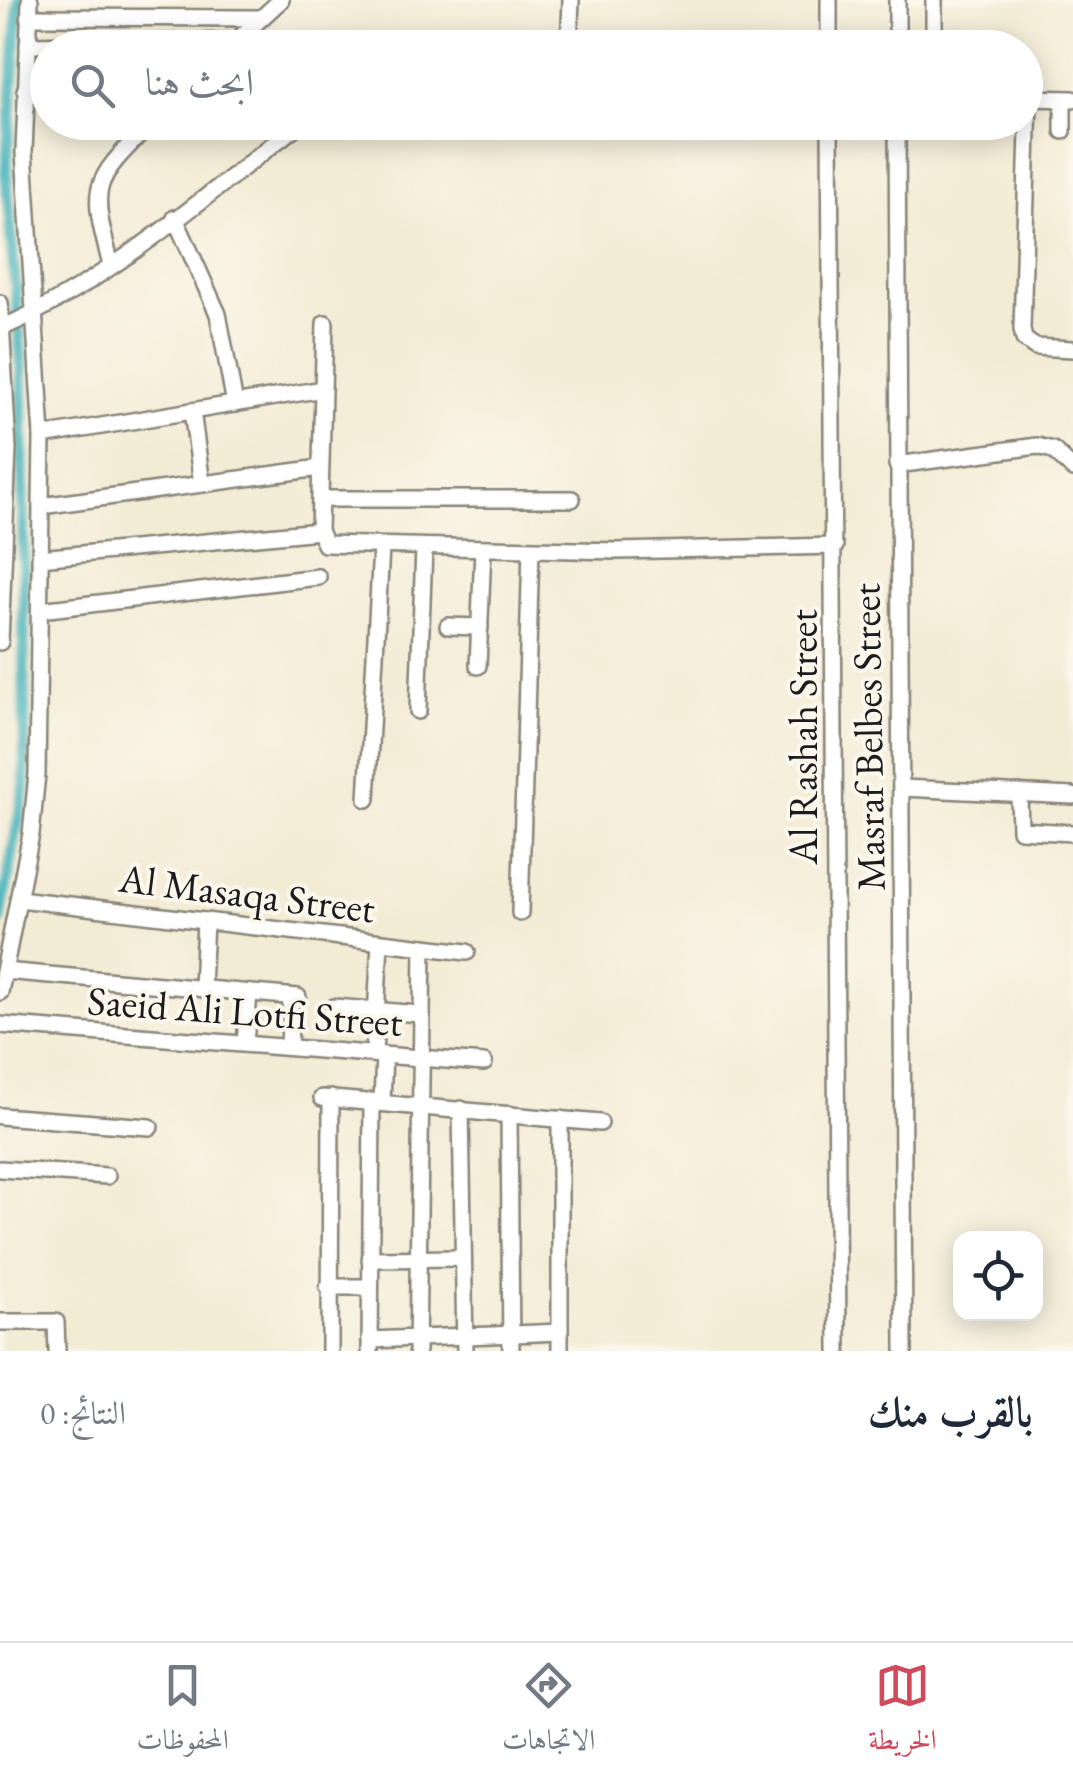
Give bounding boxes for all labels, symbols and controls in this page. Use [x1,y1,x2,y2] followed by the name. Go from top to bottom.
[30,30,1043,140] search box
[145,57,254,106] text: ابحث هنا
[65,58,120,113] icon: search
[839,582,897,891] street label: Masraf Belbes Street
[777,609,829,866] street label: Al Rashah Street
[115,851,378,935] street label: Al Masaqa Street
[86,974,405,1048] street label: Saeid Ali Lotfi Street
[953,1231,1043,1321] map controls
[953,1231,1043,1321] button: locate
[868,1384,1033,1439] text: بالقرب منك
[40,1392,126,1434] text: النتائج: 0
[137,1658,229,1767] tab: المحفوظات
[502,1658,595,1767] tab: الاتجاهات
[868,1658,936,1767] tab: الخريطة

